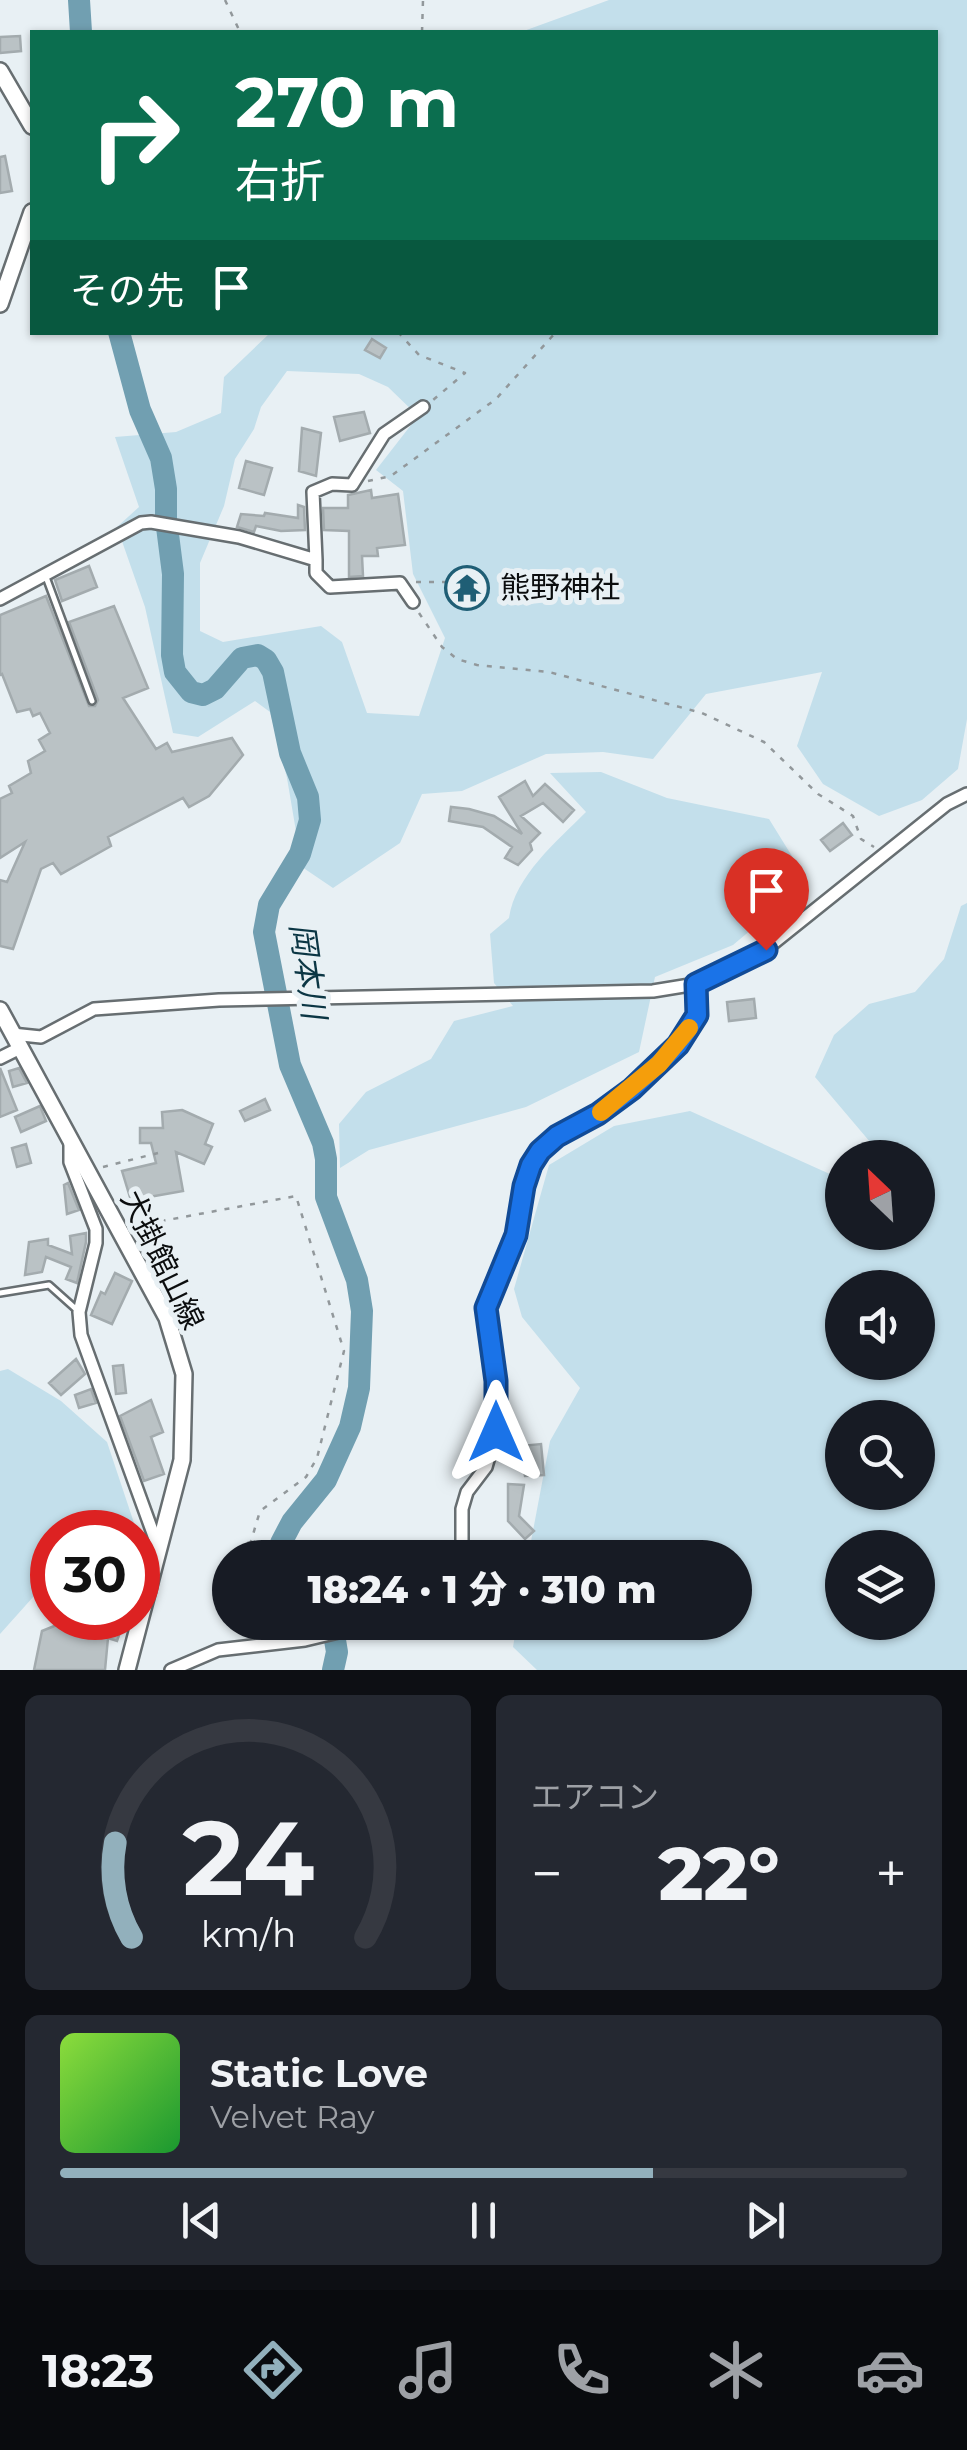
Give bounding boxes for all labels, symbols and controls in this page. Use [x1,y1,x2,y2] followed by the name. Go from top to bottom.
[235,59,459,145] text: 270 m
[70,70,200,200] icon: right
[235,153,325,208] text: 右折
[204,260,259,315] icon: arrive
[70,267,184,314] text: その先
[444,565,490,611] temple icon: 熊野神社
[500,569,620,606] place label: 熊野神社
[724,848,809,951] pin
[739,863,794,918] icon: arrive
[283,921,335,1024] water label: 岡本川
[825,1140,935,1250] north arrow
[825,1140,935,1640] map controls
[113,1184,212,1335] street label: 犬掛館山線
[825,1270,935,1380] button: sound
[444,1380,548,1484] position arrow
[825,1400,935,1510] button: search
[30,1510,160,1640] speed limit sign: 30
[825,1530,935,1640] button: layers
[307,1566,657,1613] text: 18:24 · 1 分 · 310 m
[531,1777,659,1816] text: エアコン
[182,1794,314,1921] text: 24
[658,1827,780,1919] text: 22°
[531,1840,563,1907] text: −
[875,1840,907,1907] text: +
[200,1912,296,1956] text: km/h
[210,2050,428,2097] text: Static Love
[210,2097,375,2136] text: Velvet Ray
[174,2193,229,2248] icon: previous
[456,2193,511,2248] icon: pause
[738,2193,793,2248] icon: next
[238,2335,308,2405] icon: directions
[393,2335,463,2405] icon: music
[547,2335,617,2405] icon: phone
[701,2335,771,2405] icon: climate
[855,2335,925,2405] icon: car
[42,2343,154,2398] text: 18:23

